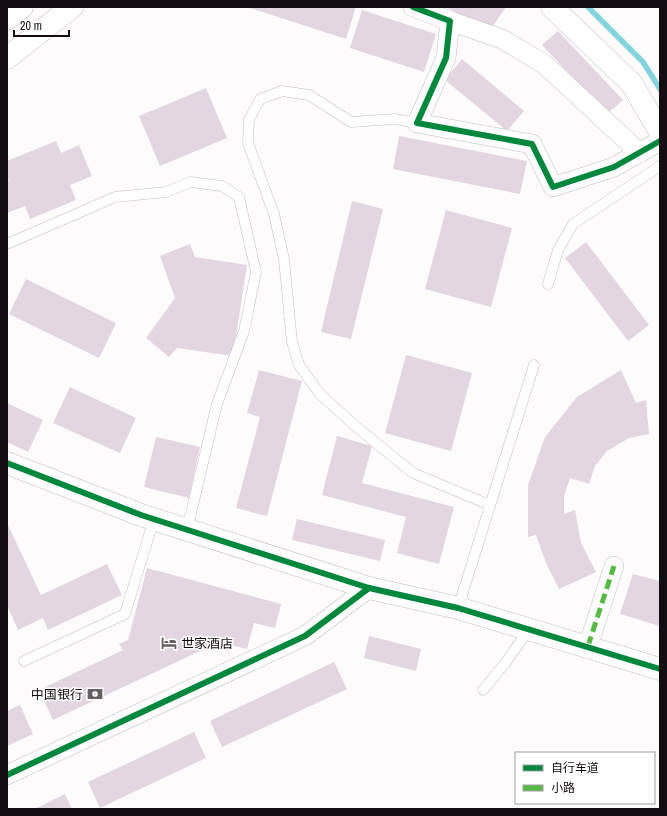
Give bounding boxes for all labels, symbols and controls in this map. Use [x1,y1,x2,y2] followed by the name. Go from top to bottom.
[14,12,69,38] scale bar
[20,18,42,34] text: 20 m
[160,634,178,652] hotel icon: 世家酒店
[181,635,233,652] place label: 世家酒店
[86,685,104,703] bank icon: 中国银行
[31,686,83,703] place label: 中国银行
[515,752,655,804] legend
[551,760,599,776] text: 自行车道
[551,780,575,796] text: 小路

